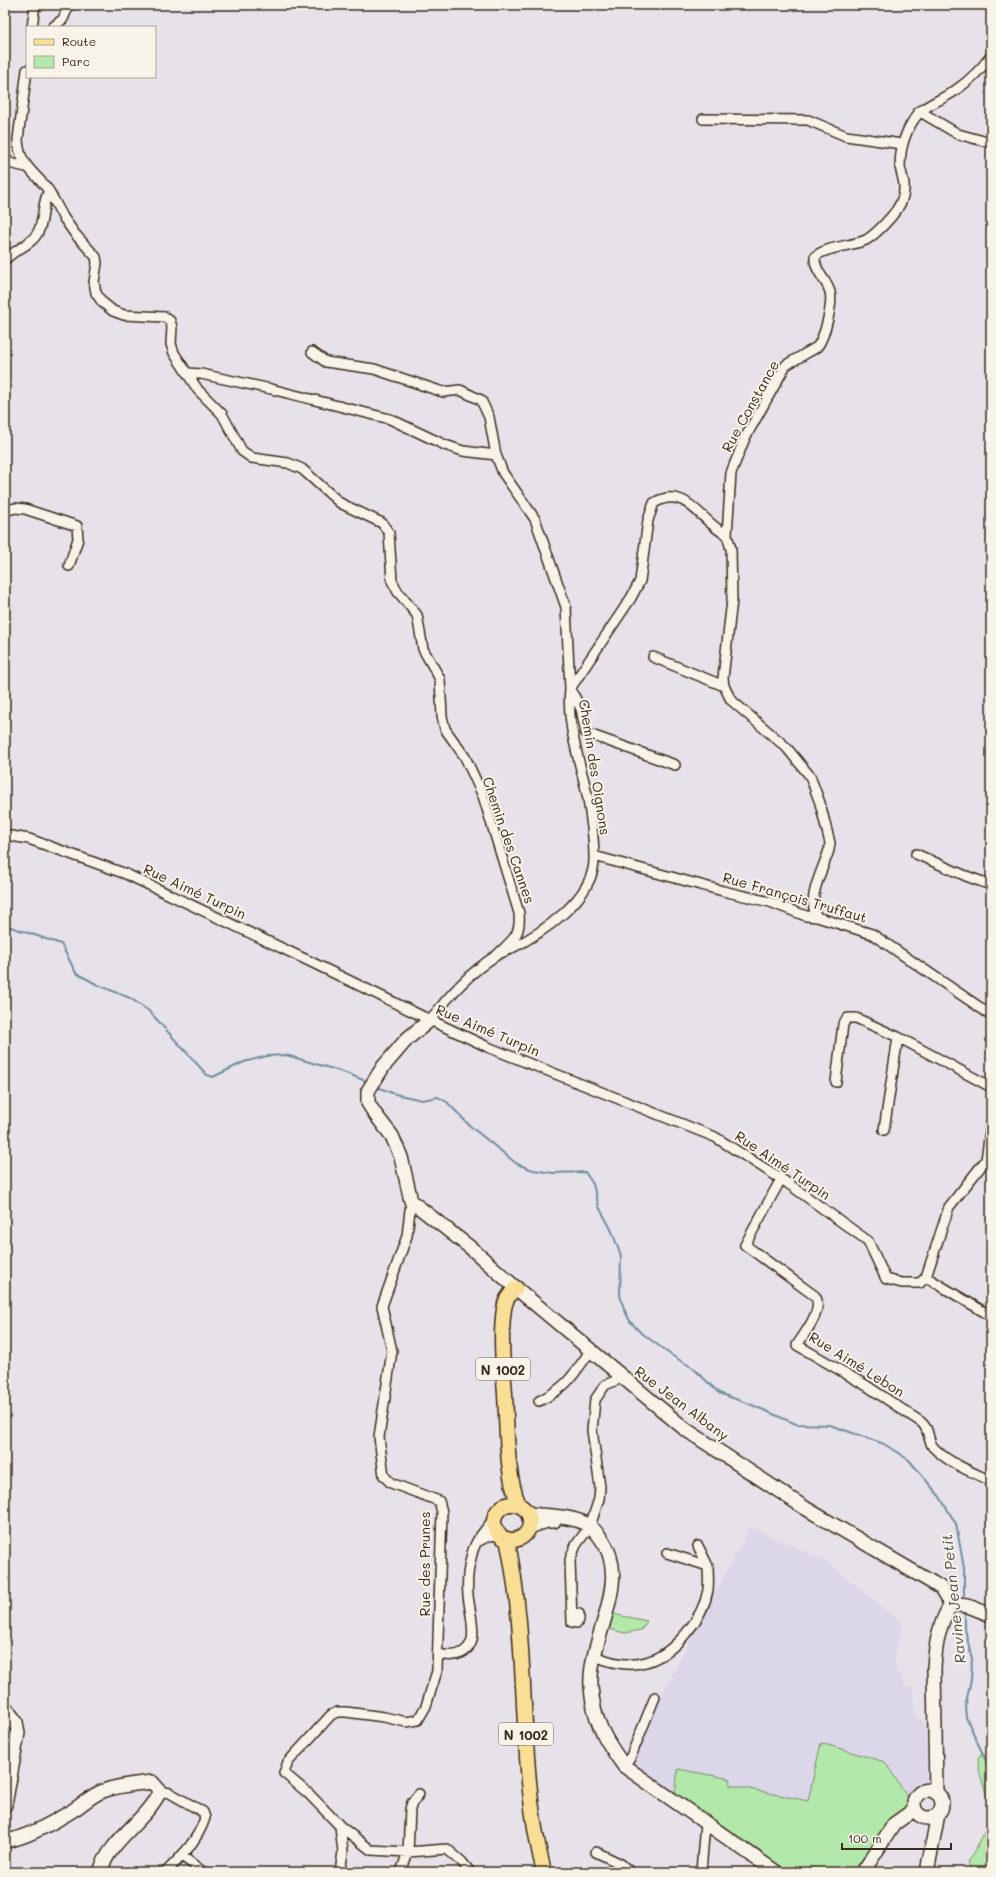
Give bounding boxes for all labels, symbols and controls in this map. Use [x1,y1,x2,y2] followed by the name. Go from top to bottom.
[26,26,156,78] legend
[62,33,96,49] text: Route
[62,53,90,69] text: Parc
[717,357,783,455] street label: Rue Constance
[575,698,615,836] street label: Chemin des Oignons
[478,774,540,906] street label: Chemin des Cannes
[141,859,249,923] street label: Rue Aimé Turpin
[721,867,869,927] street label: Rue François Truffaut
[433,1000,543,1060] street label: Rue Aimé Turpin
[732,1126,834,1204] street label: Rue Aimé Turpin
[806,1327,908,1401] street label: Rue Aimé Lebon
[476,1358,530,1380] road number: N 1002
[631,1361,733,1445] street label: Rue Jean Albany
[415,1511,434,1617] street label: Rue des Prunes
[936,1533,970,1665] water label: Ravine Jean Petit
[499,1723,553,1745] road number: N 1002
[842,1825,951,1851] scale bar
[848,1830,882,1846] text: 100 m

